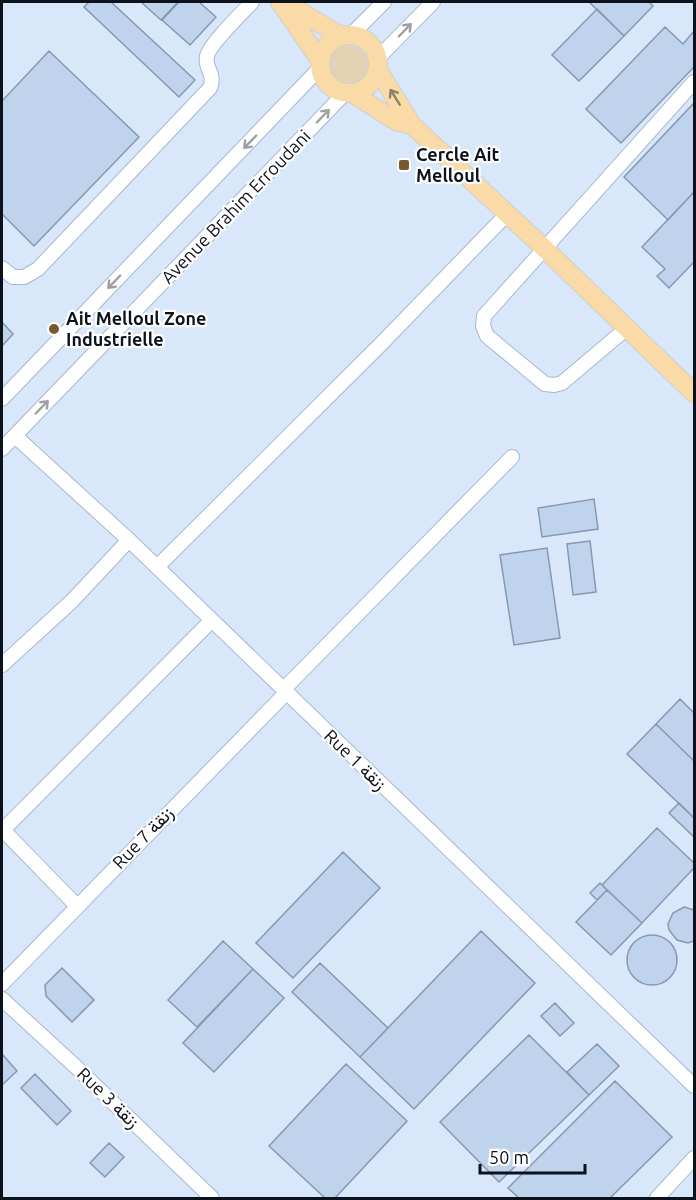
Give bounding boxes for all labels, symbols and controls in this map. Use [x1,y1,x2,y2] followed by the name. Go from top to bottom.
[398,23,412,38] one-way arrow
[388,89,400,106] one-way arrow
[316,108,331,123] one-way arrow
[157,125,314,287] street label: Avenue Brahim Erroudani
[242,134,257,149] one-way arrow
[416,144,500,185] place label: Cercle Ait Melloul
[397,158,411,172] marker: Cercle Ait Melloul
[108,274,122,289] one-way arrow
[66,308,206,349] place label: Ait Melloul Zone Industrielle
[47,322,61,336] marker: Ait Melloul Zone Industrielle
[35,400,50,415] one-way arrow
[319,725,391,795] street label: Rue 1 زنقة
[108,802,178,874] street label: Rue 7 زنقة
[72,1063,144,1133] street label: Rue 3 زنقة
[480,1137,585,1175] scale bar
[489,1147,529,1167] text: 50 m

